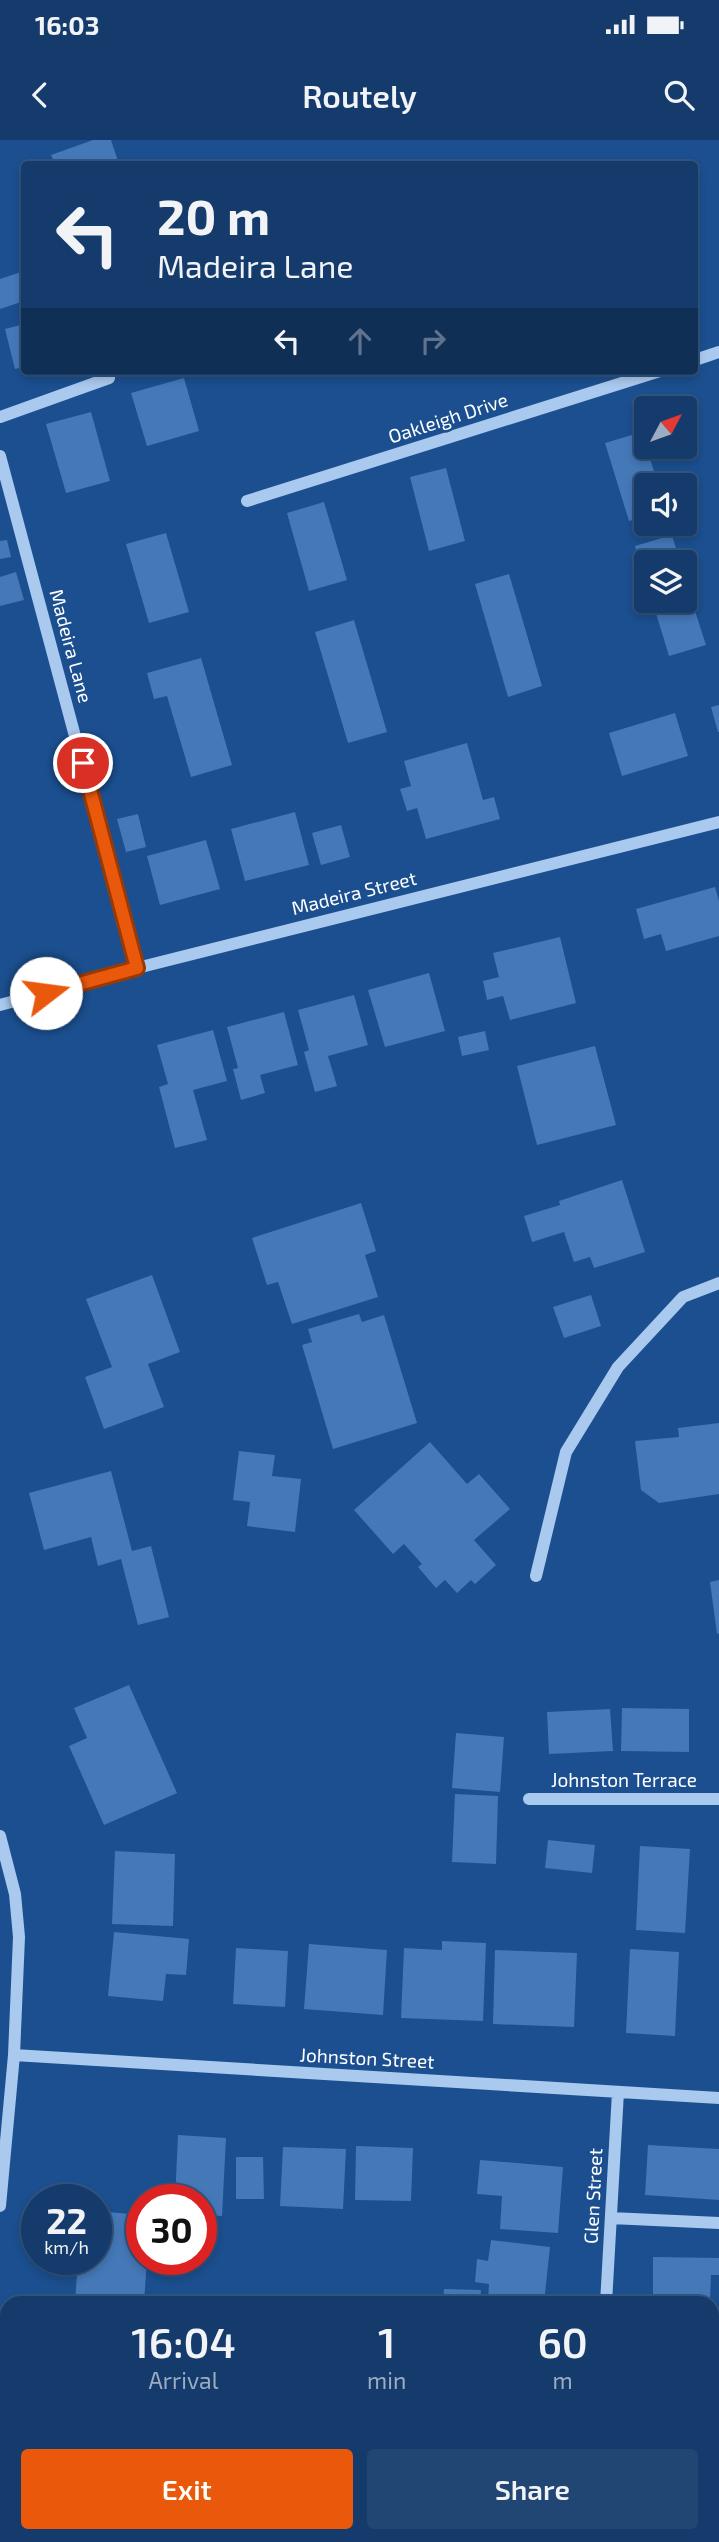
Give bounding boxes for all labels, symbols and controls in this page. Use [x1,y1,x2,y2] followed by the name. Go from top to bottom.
[35,9,99,40] text: 16:03
[21,76,59,114] icon: back
[302,76,417,114] text: Routely
[660,76,698,114] icon: search
[157,186,270,245] text: 20 m
[42,189,133,280] icon: left
[157,246,353,284] text: Madeira Lane
[268,322,306,360] icon: left
[341,322,379,360] icon: ahead
[414,322,452,360] icon: right
[385,387,511,448] street label: Oakleigh Drive
[634,396,696,458] north arrow
[634,396,697,613] map controls
[634,473,697,536] button: sound
[634,550,697,613] button: layers
[45,587,98,705] street label: Madeira Lane
[53,733,113,793] pin
[64,744,102,782] icon: arrive
[289,866,419,919] street label: Madeira Street
[9,956,83,1030] position arrow
[551,1768,697,1791] street label: Johnston Terrace
[299,2042,435,2073] street label: Johnston Street
[579,2148,606,2244] street label: Glen Street
[126,2184,217,2275] speed limit sign: 30
[46,2199,87,2241] text: 22
[44,2236,89,2258] text: km/h
[131,2316,236,2366] text: 16:04
[378,2316,395,2366] text: 1
[537,2316,588,2366] text: 60
[149,2366,219,2394] text: Arrival
[367,2366,406,2394] text: min
[553,2366,573,2394] text: m
[21,2449,353,2529] button: Exit
[367,2449,698,2529] button: Share

